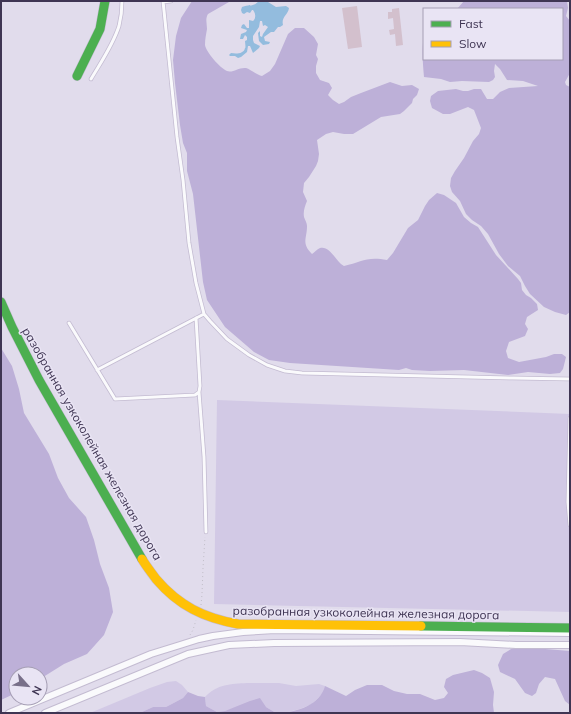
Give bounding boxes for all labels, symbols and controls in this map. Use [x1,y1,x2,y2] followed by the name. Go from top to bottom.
[423,8,563,60] legend
[459,16,483,31] text: Fast
[459,36,487,51] text: Slow
[19,325,166,563] street label: разобранная узкоколейная железная дорога
[233,603,499,622] street label: разобранная узкоколейная железная дорога
[8,666,48,706] north arrow
[29,684,45,697] text: N

